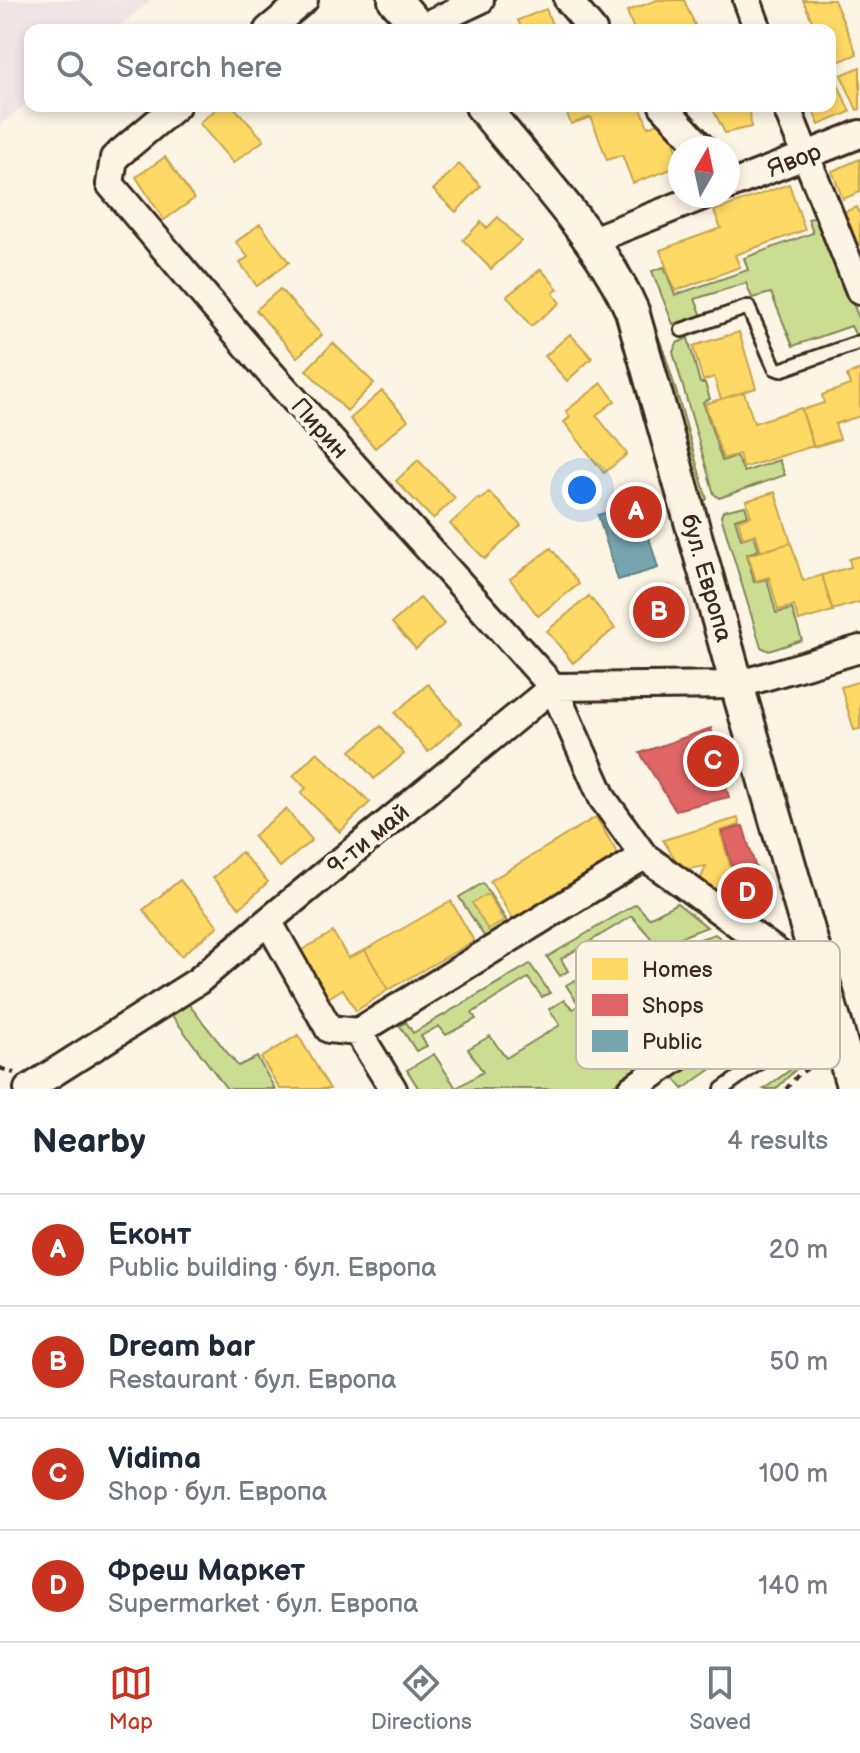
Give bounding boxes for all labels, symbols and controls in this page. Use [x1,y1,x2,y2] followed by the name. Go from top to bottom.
[24,24,836,112] search box
[52,46,96,90] icon: search
[116,50,282,86] text: Search here
[668,136,740,208] north arrow
[763,137,826,184] street label: Явор
[285,392,354,465] street label: Пирин
[562,470,602,510] your location
[610,482,662,542] pin: A
[674,511,739,645] street label: бул. Европа
[633,582,685,642] pin: B
[687,731,739,791] pin: C
[321,797,415,881] street label: 9-ти май
[721,863,773,923] pin: D
[576,941,840,1069] legend
[642,957,713,984] text: Homes
[642,993,704,1020] text: Shops
[642,1029,702,1056] text: Public
[32,1121,146,1162] text: Nearby
[727,1126,828,1157] text: 4 results
[108,1217,191,1253] text: Еконт
[50,1235,66,1266] text: A
[769,1235,828,1266] text: 20 m
[108,1253,437,1284] text: Public building · бул. Европа
[108,1329,255,1365] text: Dream bar
[49,1347,67,1378] text: B
[769,1347,828,1378] text: 50 m
[108,1365,397,1396] text: Restaurant · бул. Европа
[108,1441,201,1477] text: Vidima
[49,1459,67,1490] text: C
[759,1459,828,1490] text: 100 m
[108,1477,327,1508] text: Shop · бул. Европа
[108,1553,305,1589] text: Фреш Маркет
[49,1571,67,1602] text: D
[758,1571,828,1602] text: 140 m
[108,1589,419,1620] text: Supermarket · бул. Европа
[109,1661,153,1736] tab: Map
[371,1661,472,1736] tab: Directions
[689,1661,751,1736] tab: Saved

